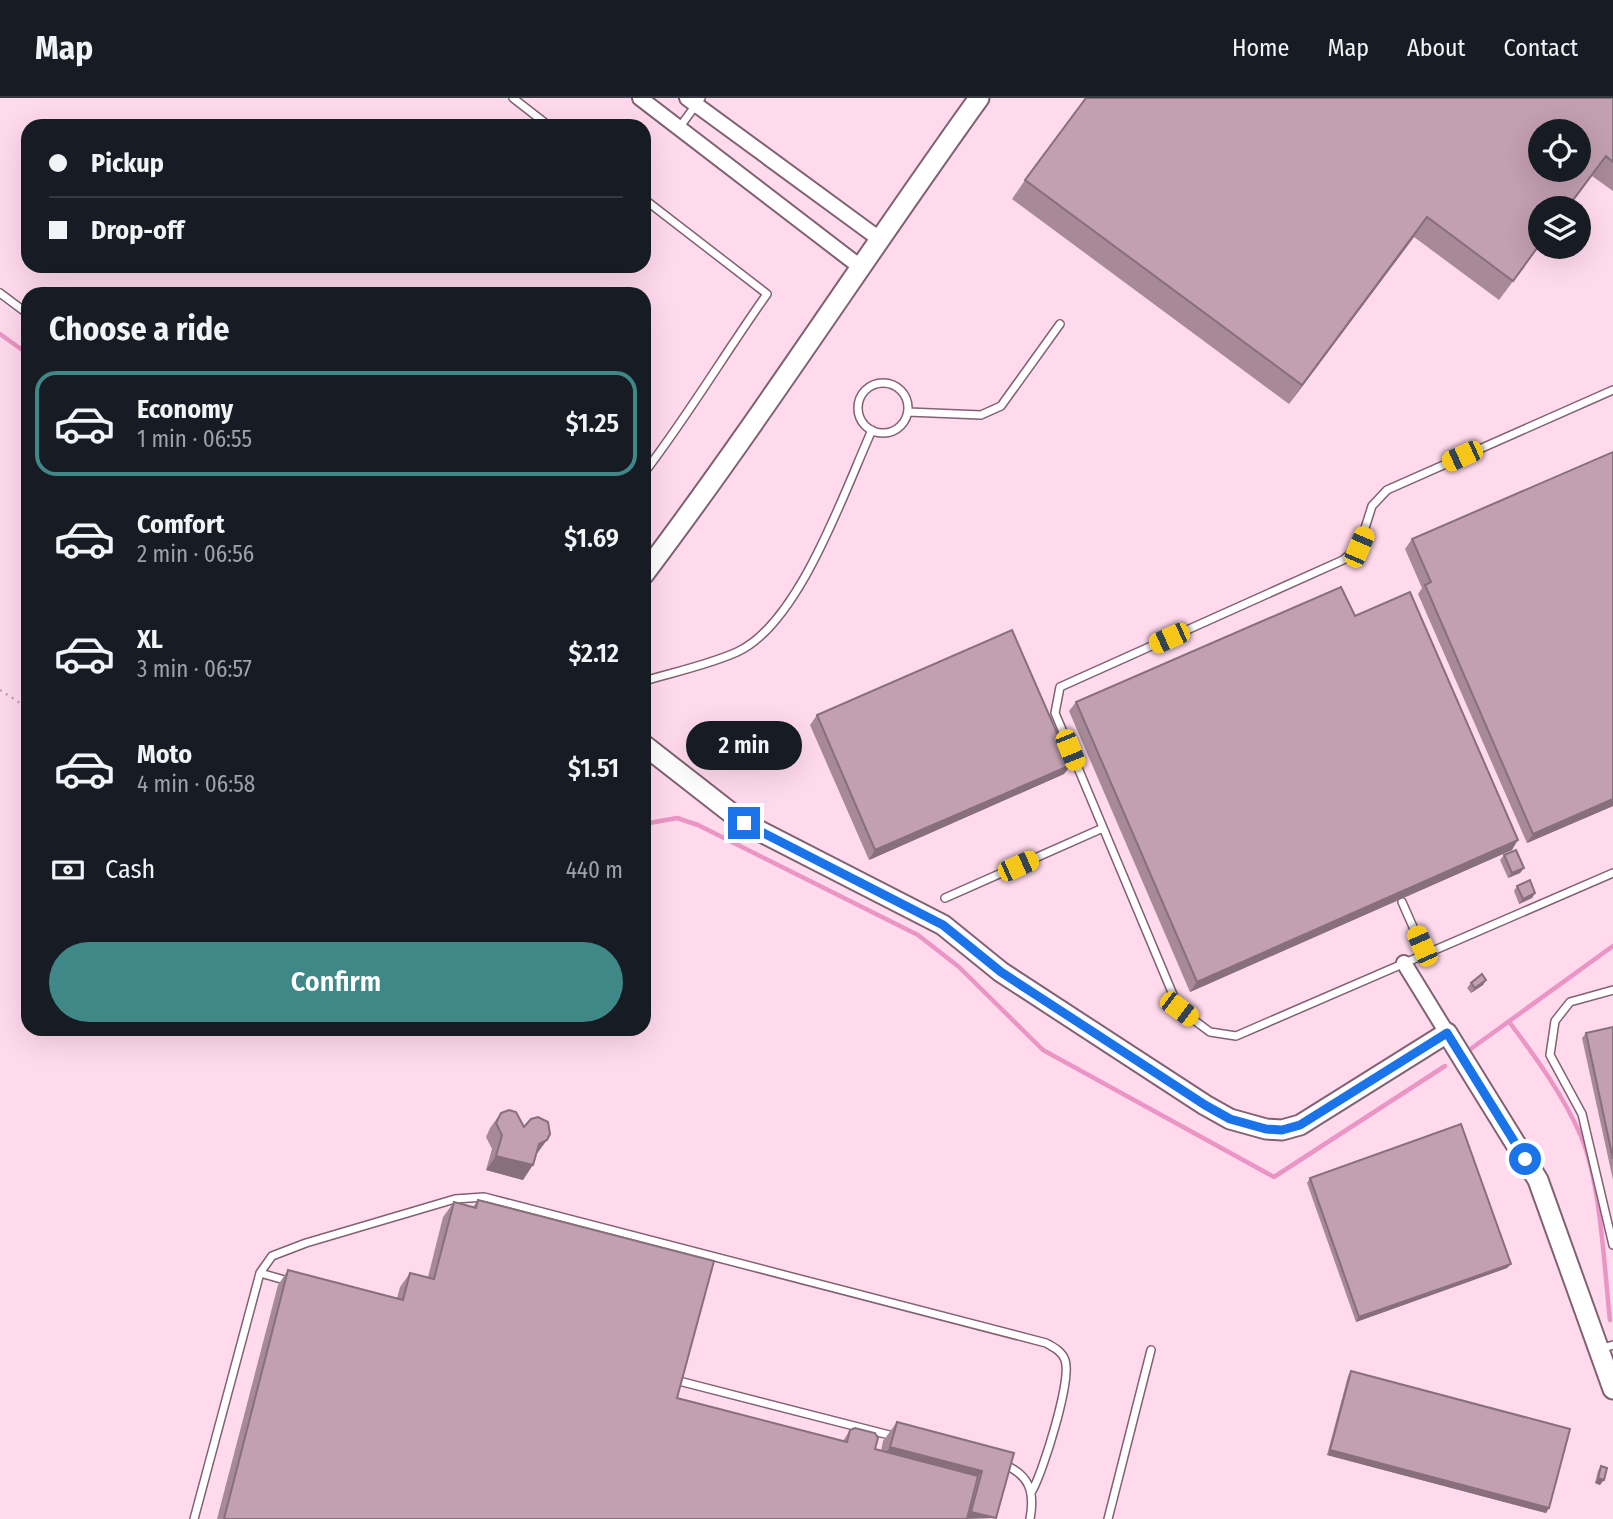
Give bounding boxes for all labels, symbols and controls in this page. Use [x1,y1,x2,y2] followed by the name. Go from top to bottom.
[35,28,93,68] text: Map
[1232,34,1289,62] text: Home
[1327,34,1369,62] text: Map
[1407,34,1465,62] text: About
[1503,34,1578,62] text: Contact
[1528,119,1591,259] map controls
[1528,119,1591,182] button: locate
[91,148,164,179] text: Pickup
[1528,196,1591,259] button: layers
[91,215,184,246] text: Drop-off
[49,310,230,348] text: Choose a ride
[53,392,116,455] icon: car
[137,394,233,425] text: Economy
[566,408,619,439] text: $1.25
[137,425,252,453] text: 1 min · 06:55
[1439,438,1486,474] car
[53,507,116,570] icon: car
[137,509,225,540] text: Comfort
[564,523,619,554] text: $1.69
[1342,524,1377,570] car
[137,540,254,568] text: 2 min · 06:56
[1146,620,1193,656] car
[53,622,116,685] icon: car
[137,624,163,655] text: XL
[568,638,619,669] text: $2.12
[137,655,252,683] text: 3 min · 06:57
[686,722,802,770] callout: 2 min
[1053,727,1088,773] car
[718,731,770,759] text: 2 min
[53,737,116,800] icon: car
[137,739,192,770] text: Moto
[568,753,619,784] text: $1.51
[137,770,255,798] text: 4 min · 06:58
[728,807,760,839] route end
[995,848,1042,884] car
[49,851,87,889] icon: cash
[105,854,155,885] text: Cash
[566,856,623,884] text: 440 m
[1404,923,1441,969] car
[49,942,623,1022] button: Confirm
[1156,988,1203,1030] car
[1509,1143,1541,1175] route start

